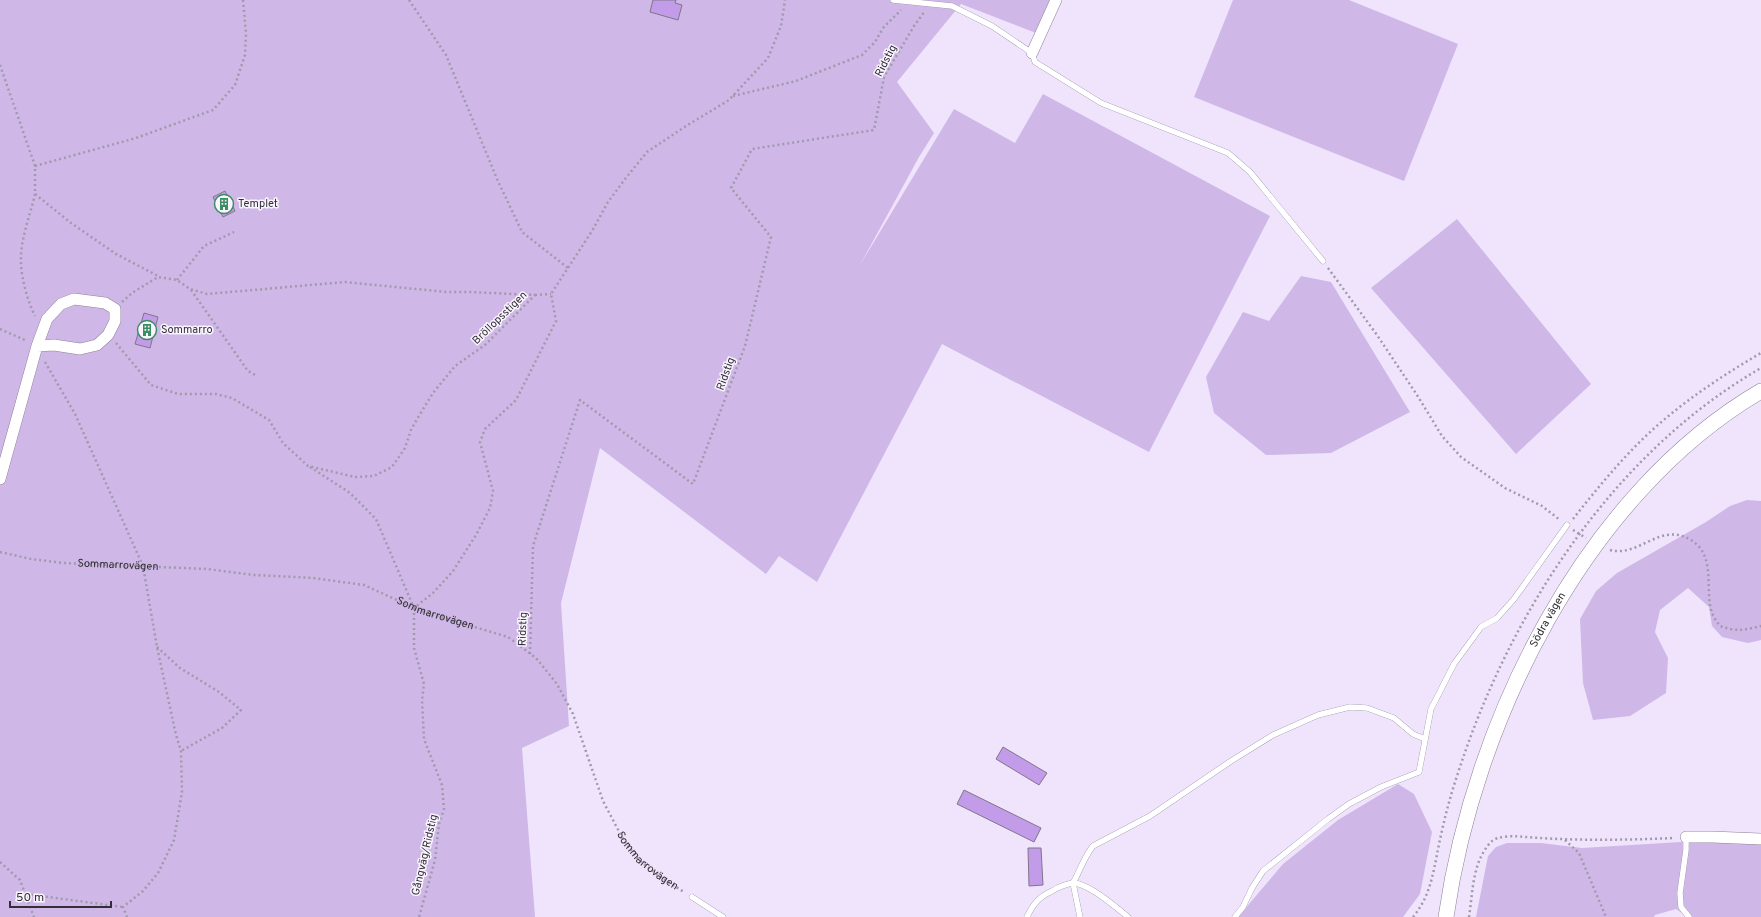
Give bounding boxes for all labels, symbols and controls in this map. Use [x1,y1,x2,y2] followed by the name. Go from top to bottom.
[872,43,900,79] street label: Ridstig
[213,193,235,215] building icon: Templet
[238,197,278,211] place label: Templet
[470,288,530,348] street label: Bröllopsstigen
[136,319,158,341] building icon: Sommarro
[161,323,213,337] place label: Sommarro
[714,356,738,392] street label: Ridstig
[77,557,159,574] street label: Sommarrovägen
[1527,590,1569,650] street label: Södra vägen
[394,594,476,633] street label: Sommarrovägen
[515,612,531,646] street label: Ridstig
[409,813,441,897] street label: Gångväg/Ridstig
[613,829,681,894] street label: Sommarrovägen
[10,883,111,909] scale bar
[16,890,44,906] text: 50 m

